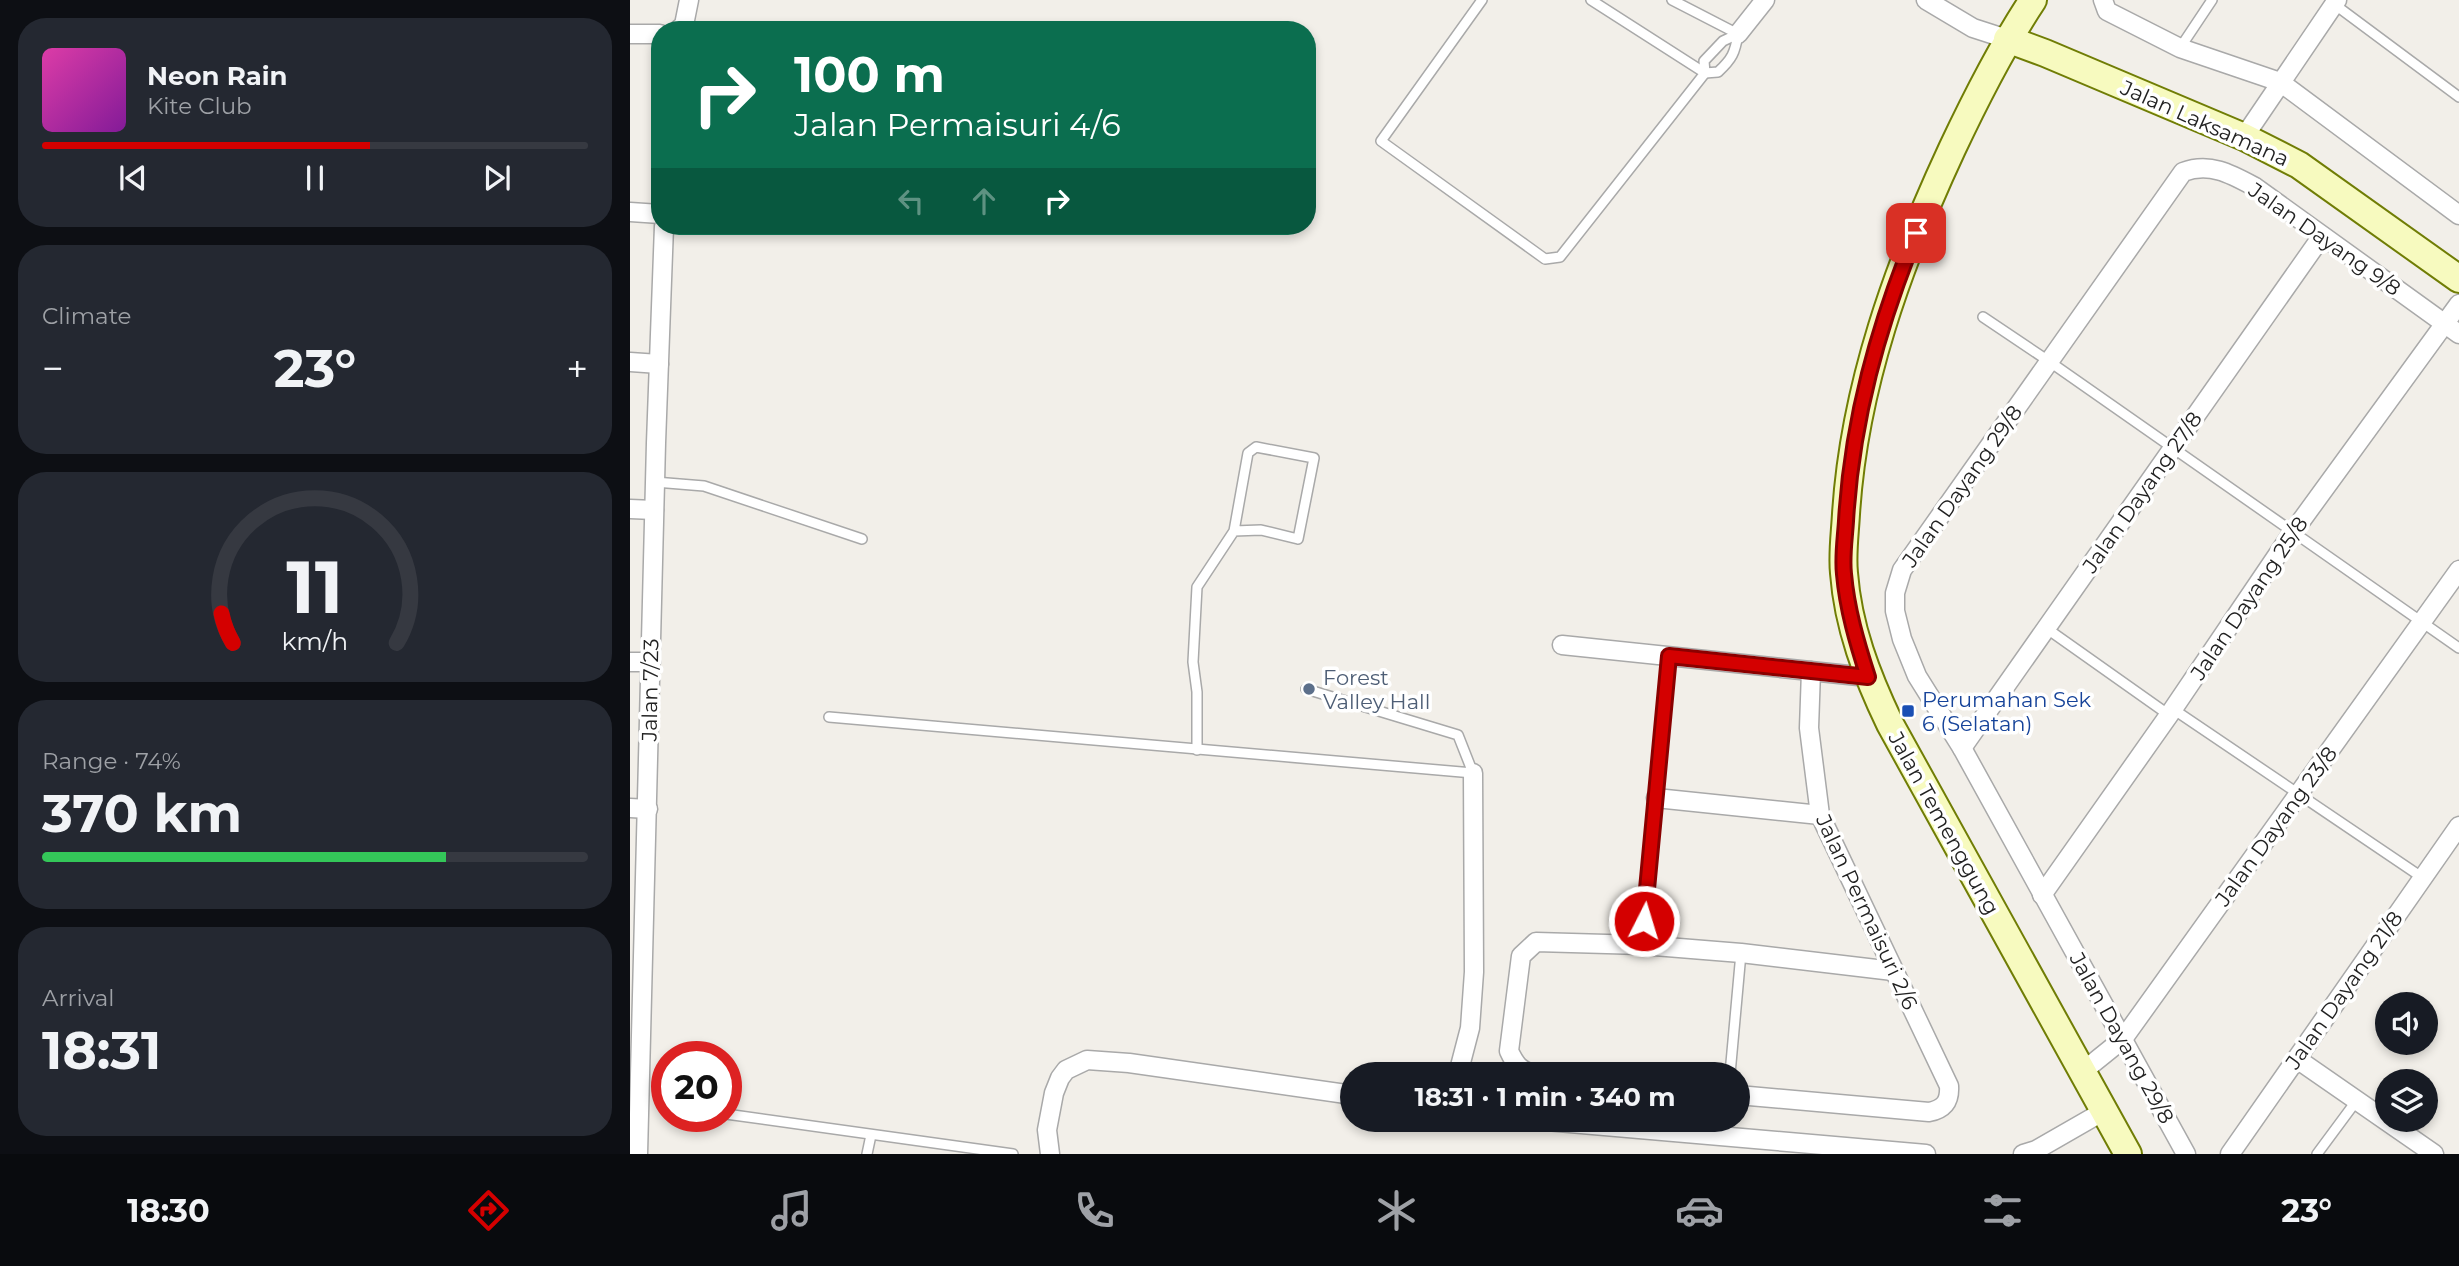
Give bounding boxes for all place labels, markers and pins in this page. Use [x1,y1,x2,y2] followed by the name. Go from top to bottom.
[1886,203,1946,263] pin
[1323,665,1430,714] place label: Forest Valley Hall
[1301,681,1317,697] marker: Forest Valley Hall
[1922,687,2092,736] place label: Perumahan Sek 6 (Selatan)
[1900,703,1916,719] marker: Perumahan Sek 6 (Selatan)

